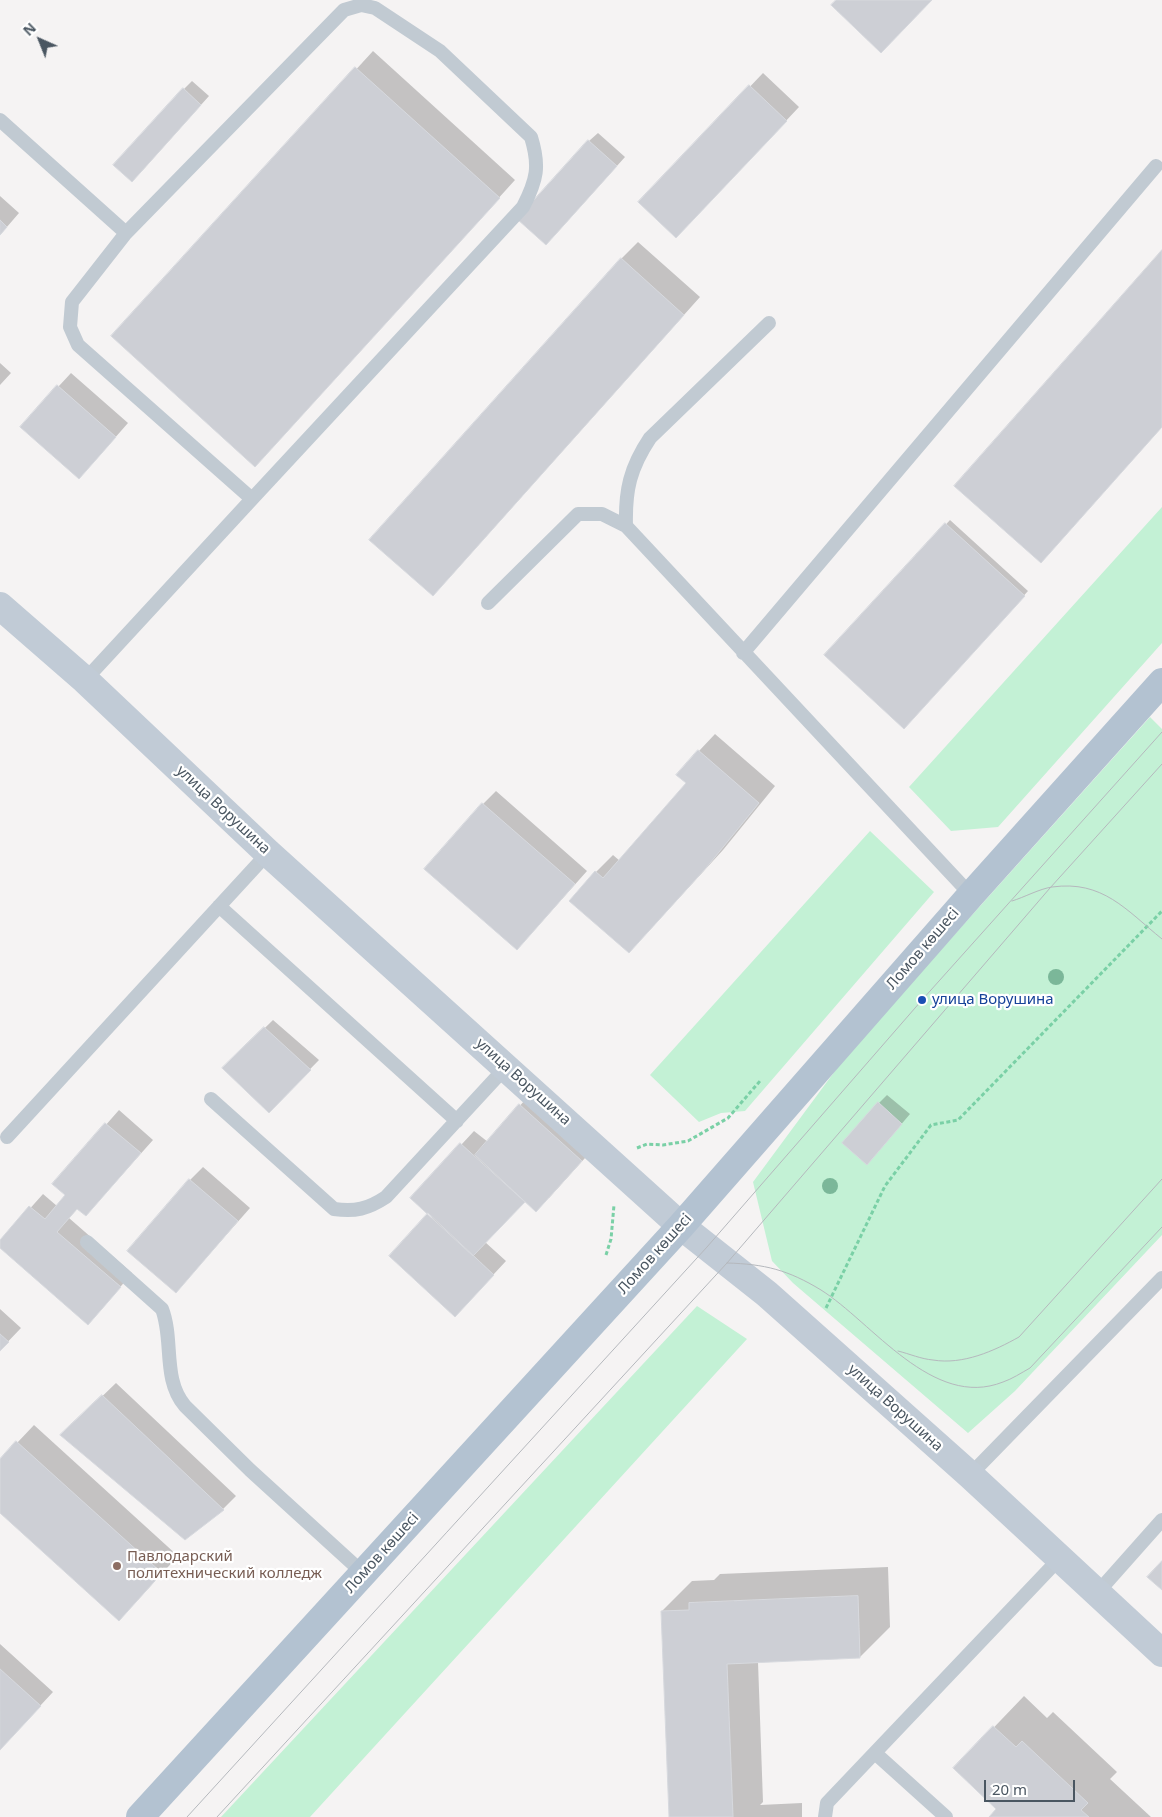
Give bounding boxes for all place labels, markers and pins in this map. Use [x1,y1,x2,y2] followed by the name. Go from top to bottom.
[932,991,1054,1009] place label: улица Ворушина
[916,994,928,1006] marker: улица Ворушина
[127,1548,322,1583] place label: Павлодарский политехнический колледж
[111,1560,123,1572] marker: Павлодарский политехнический колледж

